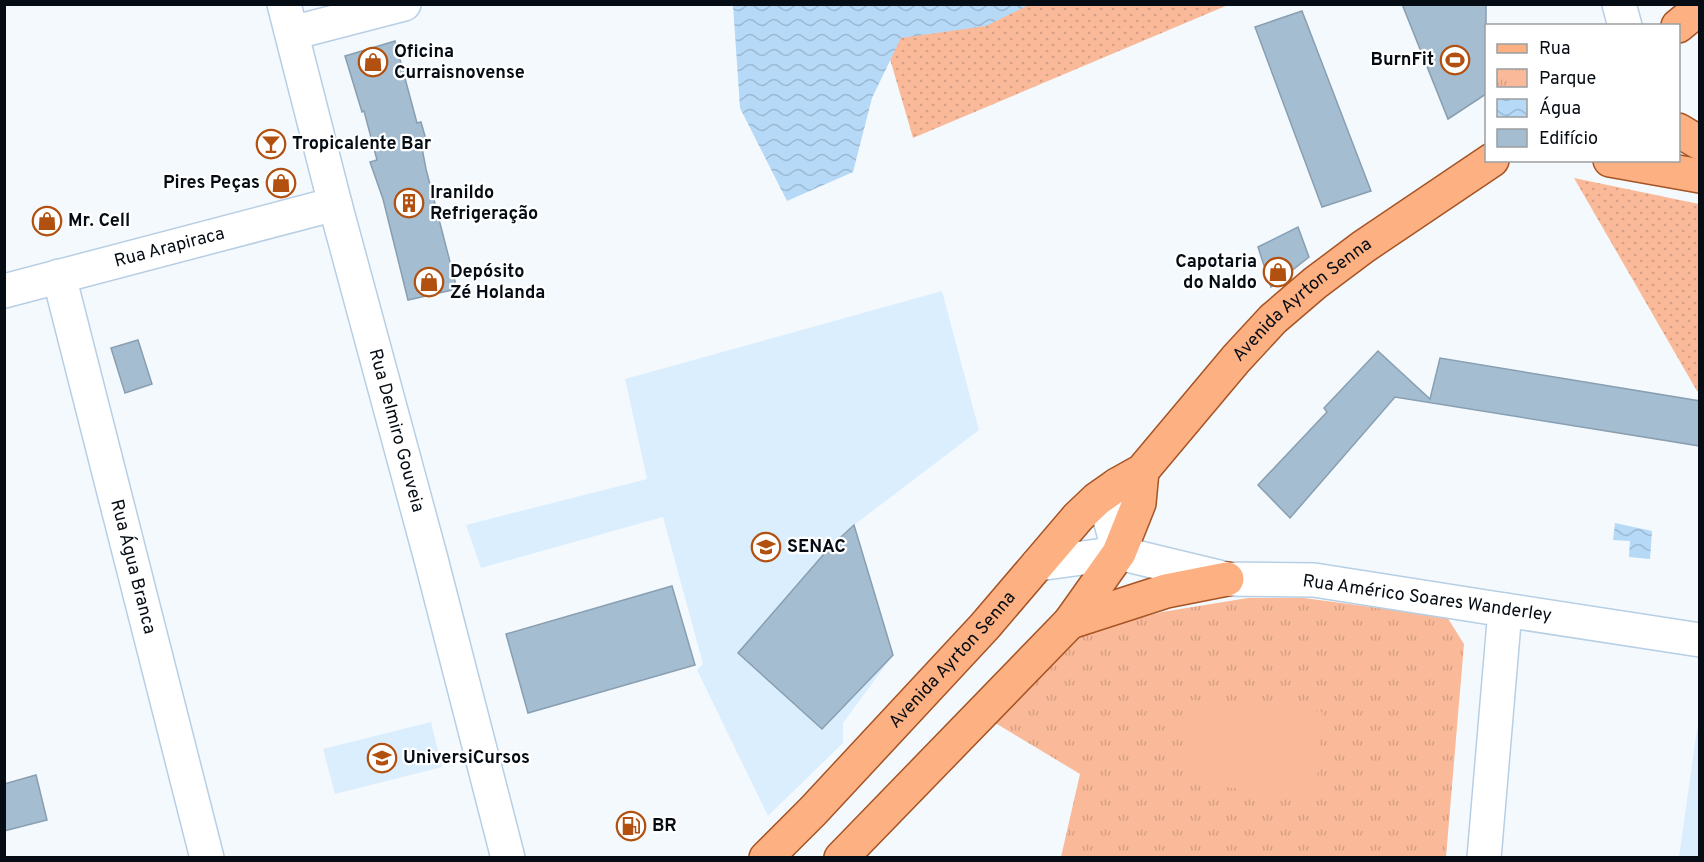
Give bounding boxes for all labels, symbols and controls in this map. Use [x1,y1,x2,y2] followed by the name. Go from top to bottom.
[1485,24,1680,162] legend
[1539,38,1570,61] text: Rua
[394,41,525,85] place label: Oficina Curraisnovense
[1439,44,1471,76] sports icon: BurnFit
[357,46,389,78] shop icon: Oficina Curraisnovense
[1370,49,1434,72] place label: BurnFit
[1539,68,1596,91] text: Parque
[1539,96,1581,121] text: Água
[255,128,287,160] bar icon: Tropicalente Bar
[1539,128,1598,151] text: Edifício
[292,133,432,156] place label: Tropicalente Bar
[265,167,297,199] shop icon: Pires Peças
[163,172,260,195] place label: Pires Peças
[430,182,538,226] place label: Iranildo Refrigeração
[393,187,425,219] building icon: Iranildo Refrigeração
[31,205,63,237] shop icon: Mr. Cell
[68,210,130,233] place label: Mr. Cell
[112,222,227,273] street label: Rua Arapiraca
[1228,233,1376,367] street label: Avenida Ayrton Senna
[1175,251,1257,295] place label: Capotaria do Naldo
[1262,256,1294,288] shop icon: Capotaria do Naldo
[450,261,545,305] place label: Depósito Zé Holanda
[413,266,445,298] shop icon: Depósito Zé Holanda
[363,346,429,515] street label: Rua Delmiro Gouveia
[105,497,161,636] street label: Rua Água Branca
[750,531,782,563] school or university icon: SENAC
[787,536,846,559] place label: SENAC
[1301,570,1553,628] street label: Rua Américo Soares Wanderley
[884,587,1021,733] street label: Avenida Ayrton Senna
[366,742,398,774] school or university icon: UniversiCursos
[403,747,530,770] place label: UniversiCursos
[615,810,647,842] fuel station icon: BR
[652,815,677,838] place label: BR

